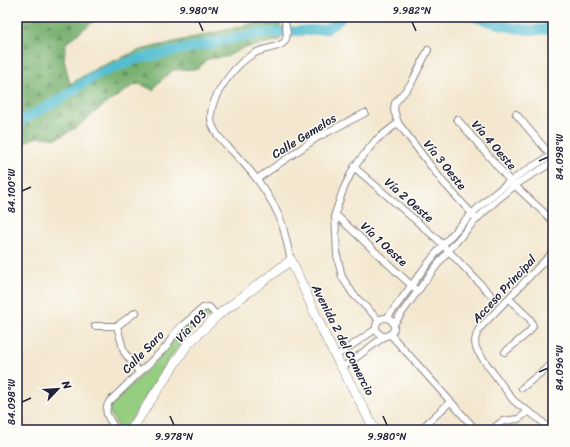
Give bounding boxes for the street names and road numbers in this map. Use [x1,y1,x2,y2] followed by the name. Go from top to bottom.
[267,107,341,165] street label: Calle Gemelos
[466,115,522,175] street label: Vía 4 Oeste
[418,135,472,195] street label: Vía 3 Oeste
[379,172,439,228] street label: Vía 2 Oeste
[355,216,413,272] street label: Vía 1 Oeste
[466,249,542,329] street label: Acceso Principal
[305,279,381,400] street label: Avenida 2 del Comercio
[170,304,213,348] street label: Vía 103
[116,325,170,379] street label: Calle Saro

